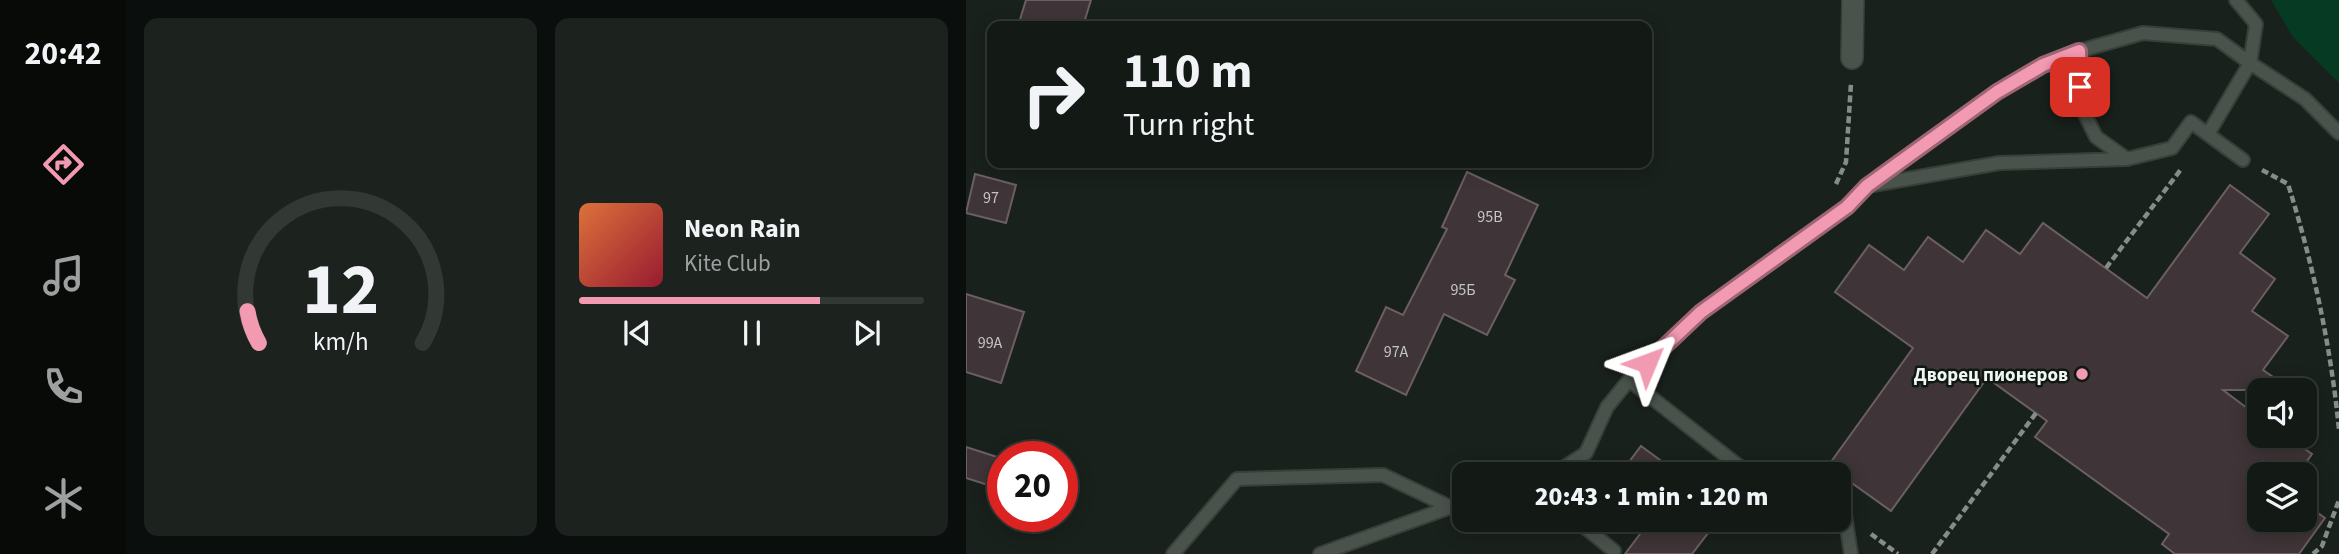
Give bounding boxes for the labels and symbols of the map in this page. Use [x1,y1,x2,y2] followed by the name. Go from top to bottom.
[2050,57,2110,117] pin
[983,187,999,209] house number: 97
[1477,206,1503,228] house number: 95В
[1450,279,1476,301] house number: 95Б
[1610,326,1684,400] position arrow
[978,332,1003,354] house number: 99А
[1384,341,1409,363] house number: 97А
[1914,362,2068,389] place label: Дворец пионеров
[2074,366,2090,382] marker: Дворец пионеров
[987,441,1078,532] speed limit sign: 20

